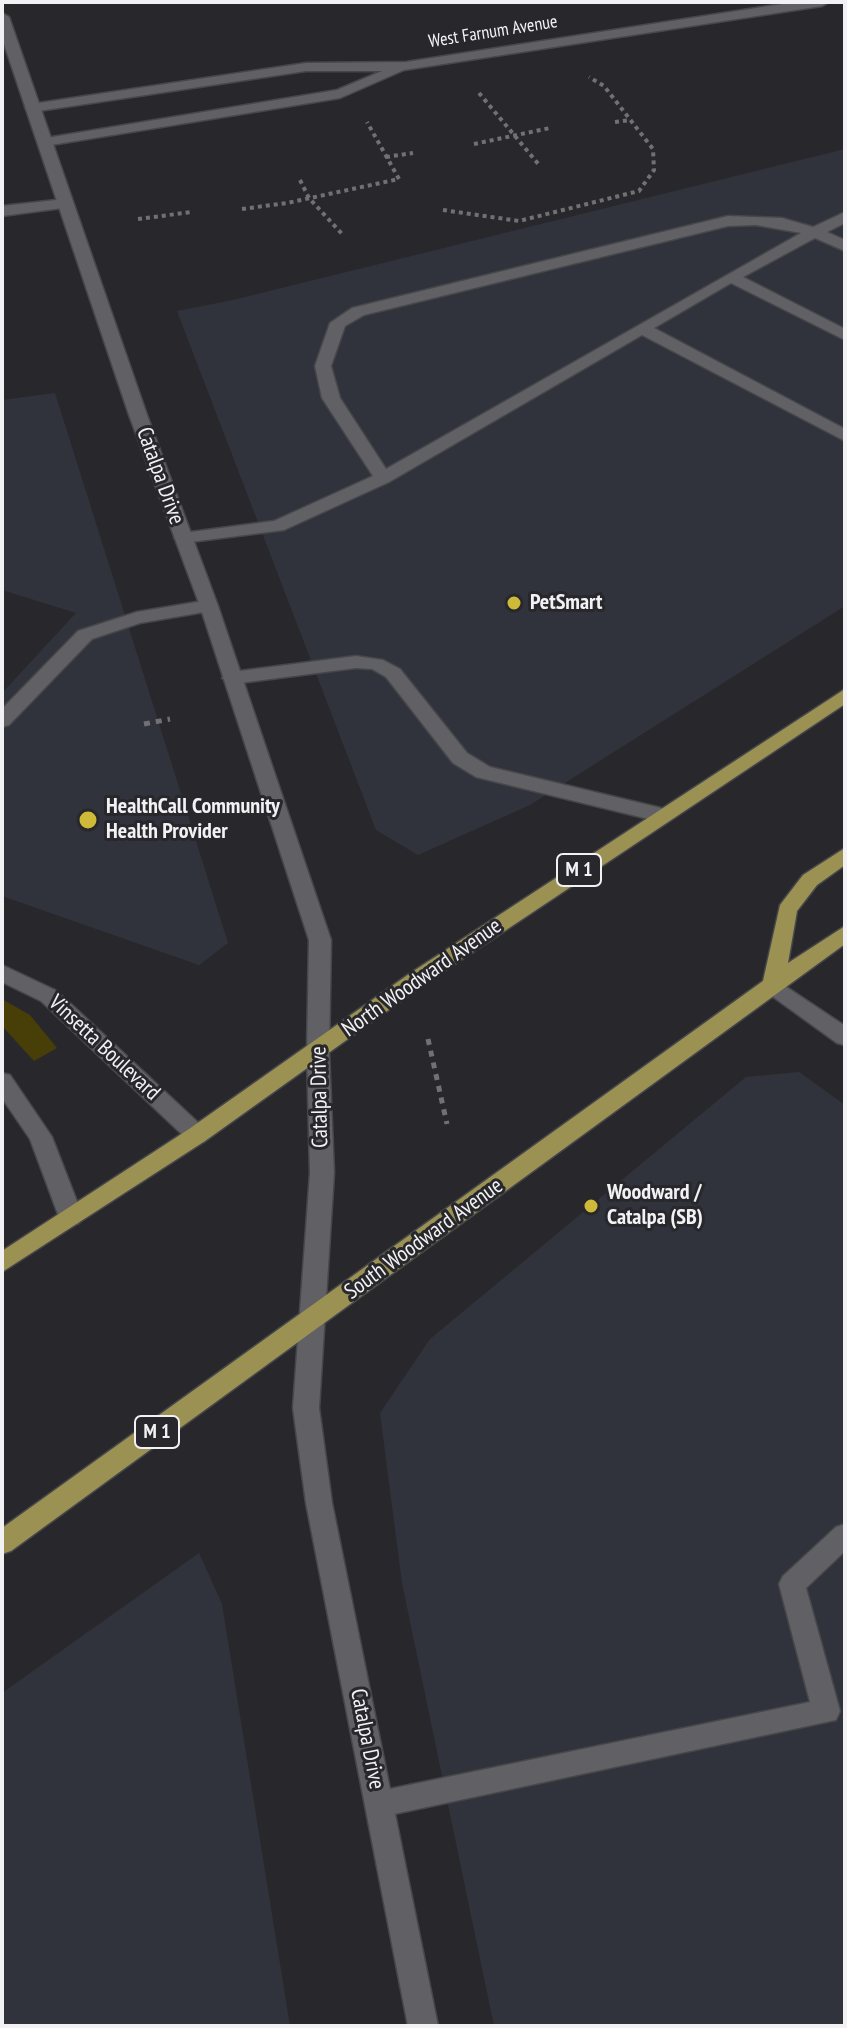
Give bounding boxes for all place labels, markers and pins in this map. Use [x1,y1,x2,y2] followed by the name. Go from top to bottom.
[530,590,602,616] place label: PetSmart
[505,594,523,612] marker: PetSmart
[106,794,280,846] place label: HealthCall Community Health Provider
[77,809,99,831] marker: HealthCall Community Health Provider
[607,1180,703,1232] place label: Woodward / Catalpa (SB)
[582,1197,600,1215] marker: Woodward / Catalpa (SB)

